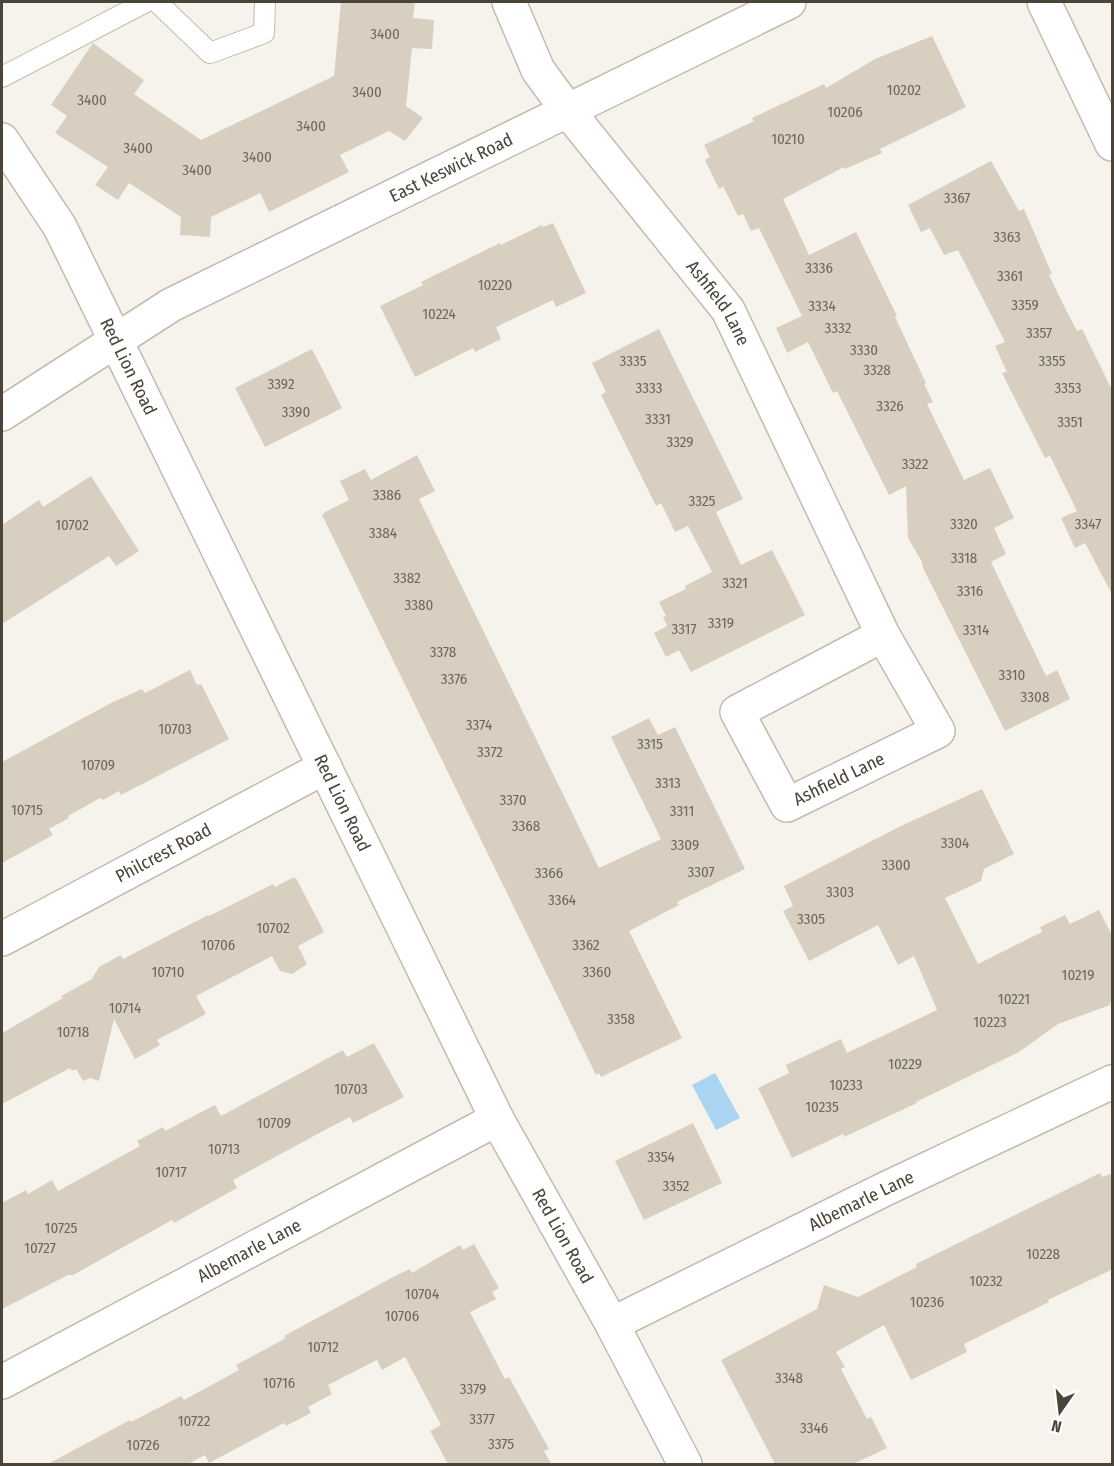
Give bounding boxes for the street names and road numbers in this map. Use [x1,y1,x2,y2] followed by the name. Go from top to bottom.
[386,128,516,207] street label: East Keswick Road
[682,256,754,349] street label: Ashfield Lane
[95,314,161,419] street label: Red Lion Road
[790,747,888,810] street label: Ashfield Lane
[309,751,375,855] street label: Red Lion Road
[112,819,215,887] street label: Philcrest Road
[805,1166,918,1236] street label: Albemarle Lane
[527,1185,598,1287] street label: Red Lion Road
[194,1214,305,1287] street label: Albemarle Lane

